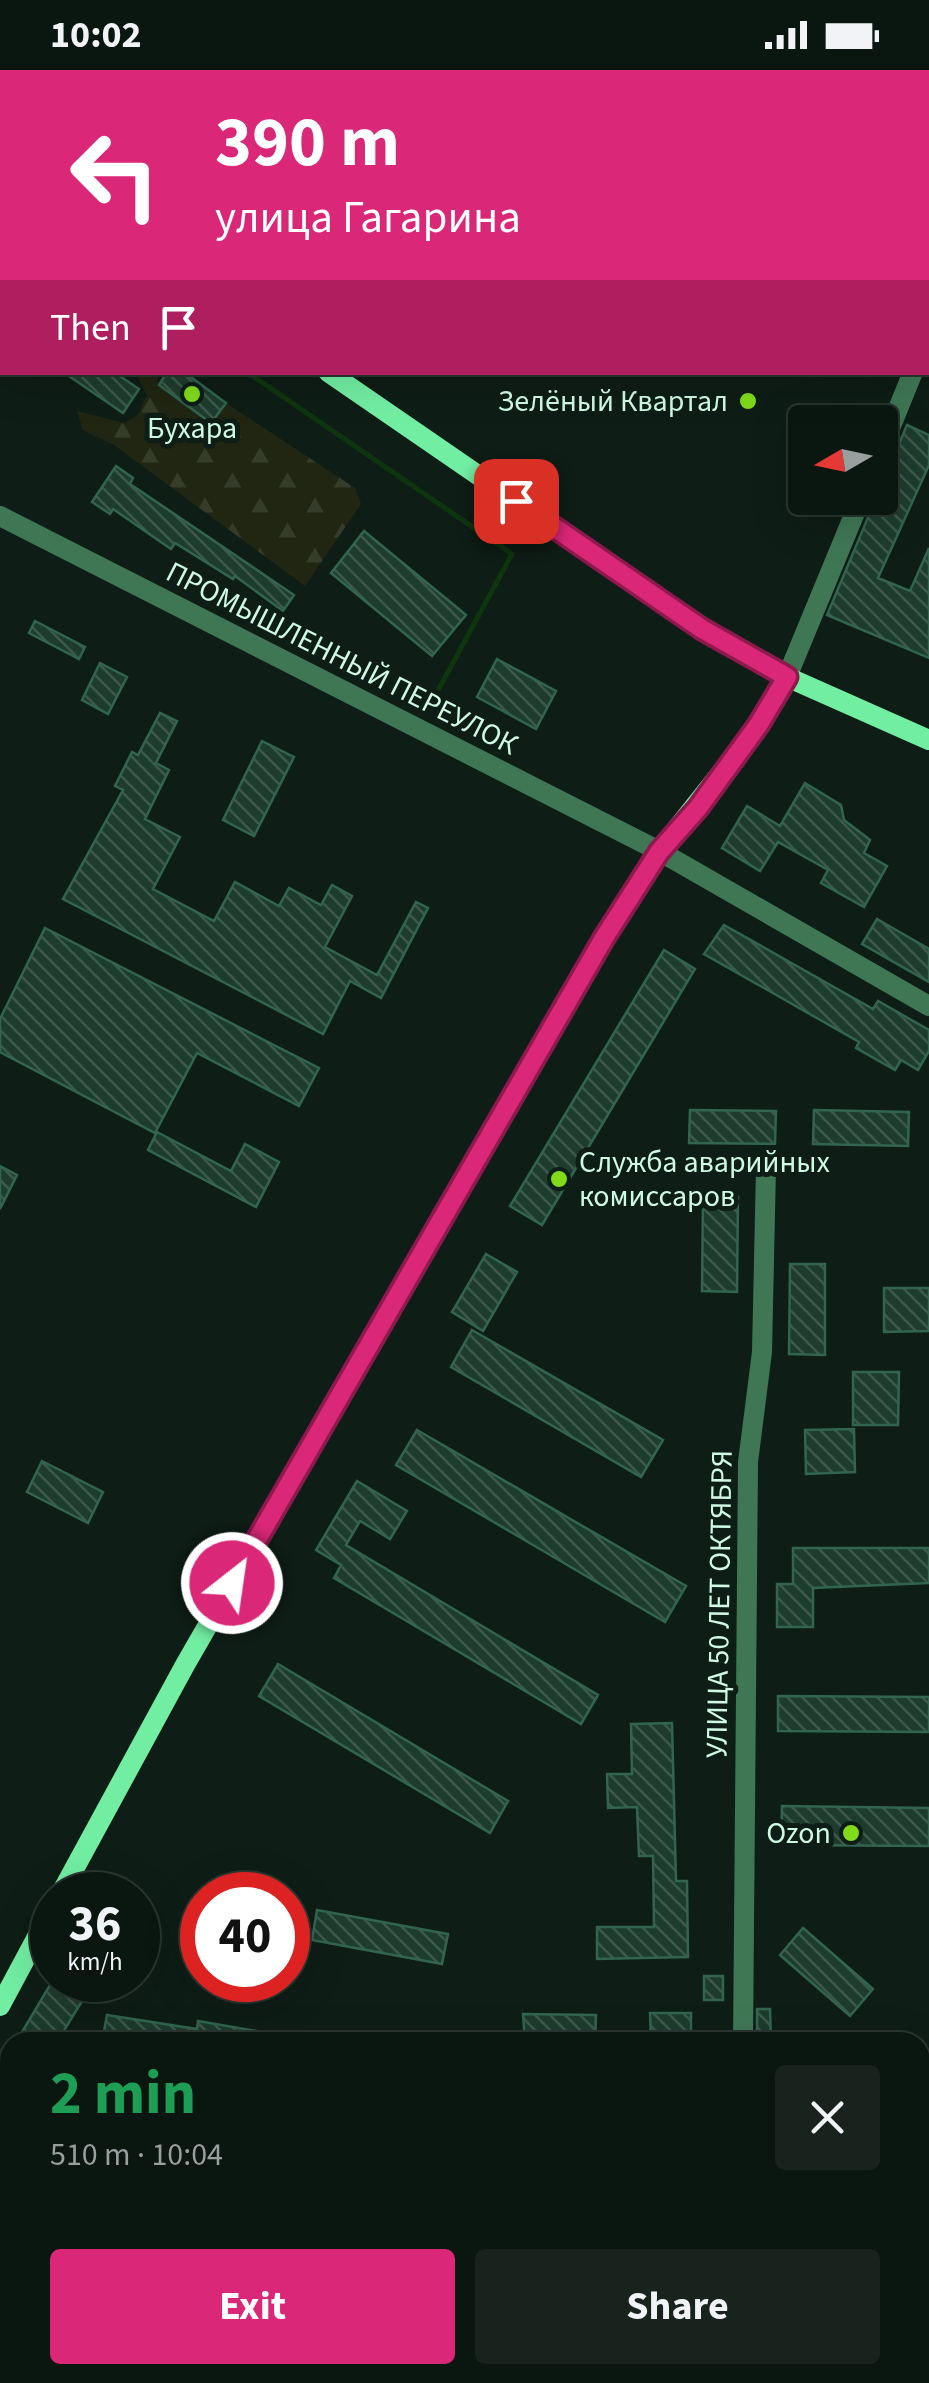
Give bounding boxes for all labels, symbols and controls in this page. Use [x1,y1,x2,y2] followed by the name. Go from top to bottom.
[50,8,142,62] text: 10:02
[215,93,400,193] text: 390 m
[50,110,180,240] icon: left
[215,186,521,250] text: улица Гагарина
[151,300,206,355] icon: arrive
[50,301,131,355] text: Then
[498,380,728,423] place label: Зелёный Квартал
[181,383,203,405] marker: Бухара
[737,390,759,412] marker: Зелёный Квартал
[788,405,898,515] north arrow
[788,405,898,515] map controls
[147,407,237,450] place label: Бухара
[474,459,559,544] pin
[489,474,544,529] icon: arrive
[159,551,526,766] street label: ПРОМЫШЛЕННЫЙ ПЕРЕУЛОК
[579,1141,830,1218] place label: Служба аварийных комиссаров
[548,1168,570,1190] marker: Служба аварийных комиссаров
[695,1449,744,1759] street label: УЛИЦА 50 ЛЕТ ОКТЯБРЯ
[180,1531,284,1635] position arrow
[766,1812,831,1855] place label: Ozon
[840,1822,862,1844] marker: Ozon
[180,1872,310,2002] speed limit sign: 40
[69,1889,121,1960] text: 36
[67,1944,123,1980] text: km/h
[50,2052,196,2137] text: 2 min
[775,2065,880,2170] button: close
[50,2132,223,2178] text: 510 m · 10:04
[50,2249,455,2364] button: Exit
[475,2249,880,2364] button: Share

